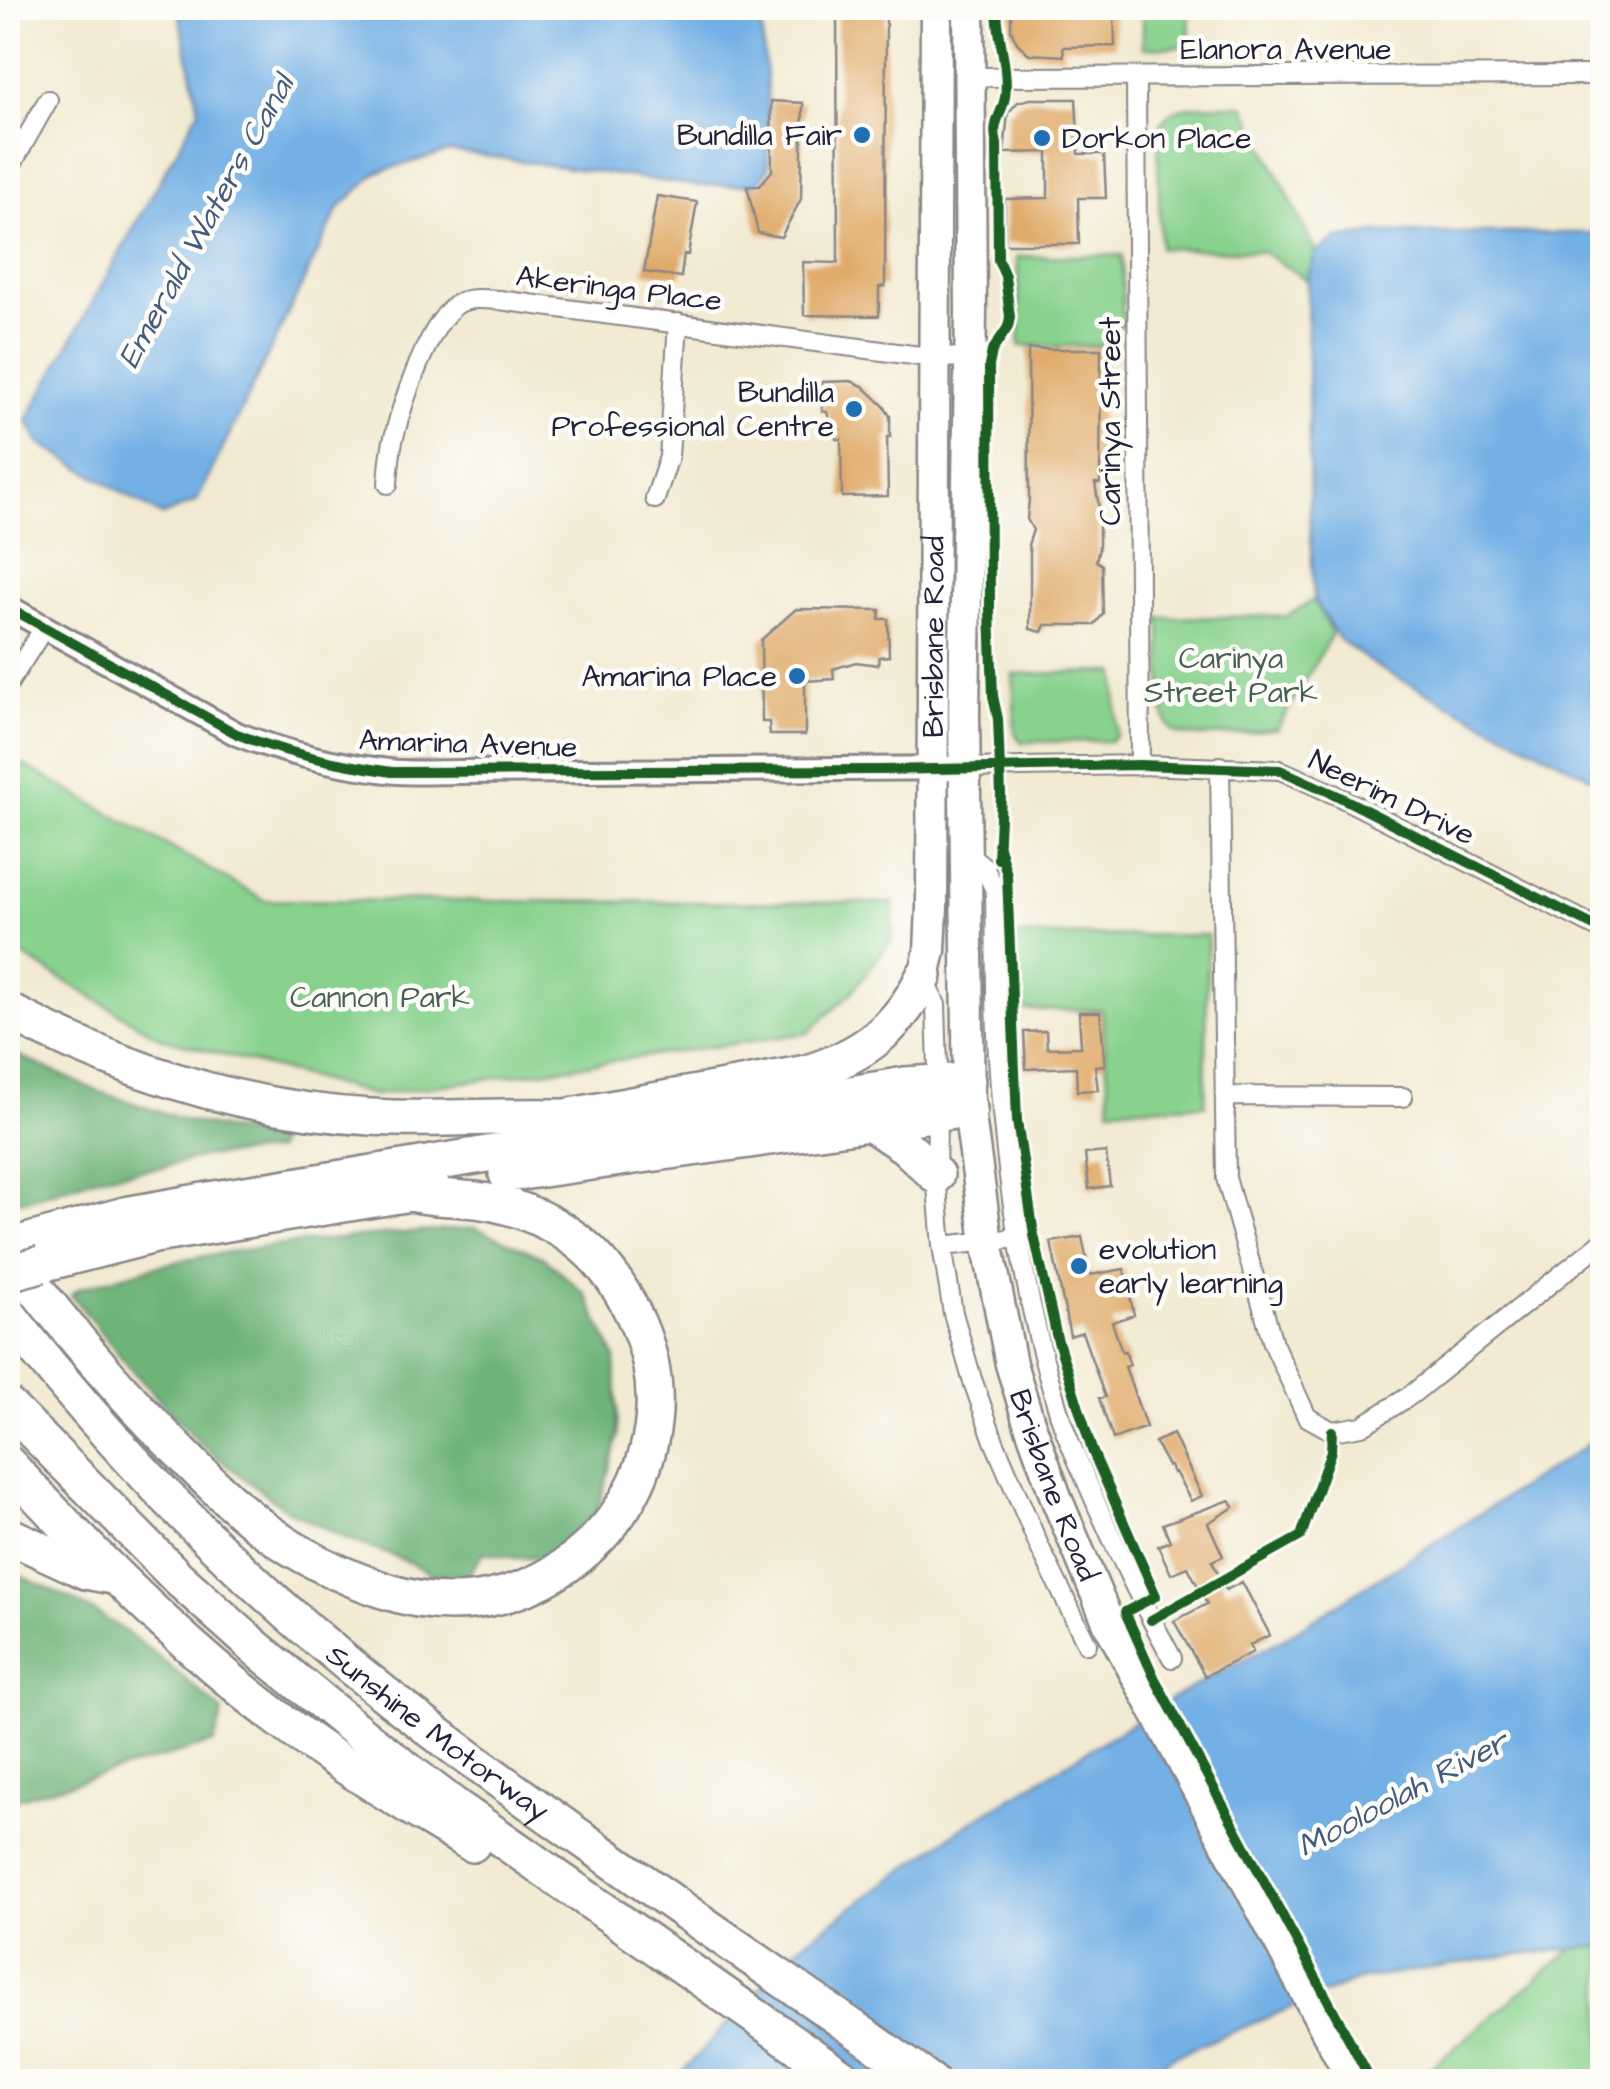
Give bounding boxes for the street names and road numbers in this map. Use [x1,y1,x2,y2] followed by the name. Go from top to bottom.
[1181,29,1391,71] street label: Elanora Avenue
[513,256,724,323] street label: Akeringa Place
[1090,317,1133,525] street label: Carinya Street
[913,536,956,738] street label: Brisbane Road
[358,719,578,769] street label: Amarina Avenue
[1301,740,1482,856] street label: Neerim Drive
[998,1384,1109,1587] street label: Brisbane Road
[317,1635,558,1832] street label: Sunshine Motorway

